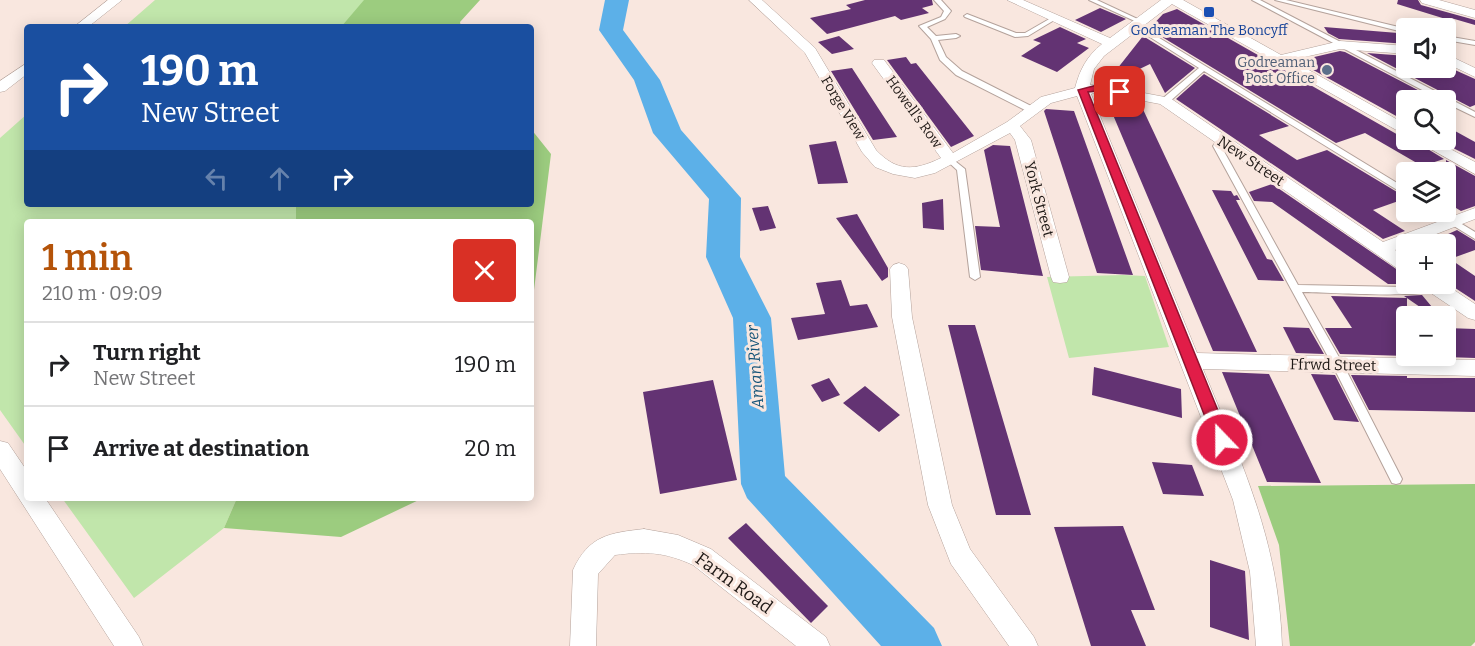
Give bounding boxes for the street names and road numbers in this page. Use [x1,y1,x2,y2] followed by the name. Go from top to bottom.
[817,73,869,144] street label: Forge View
[882,73,946,152] street label: Howell's Row
[1214,132,1288,190] street label: New Street
[1020,159,1058,239] street label: York Street
[1290,355,1377,375] street label: Ffrwd Street
[691,548,777,619] street label: Farm Road

